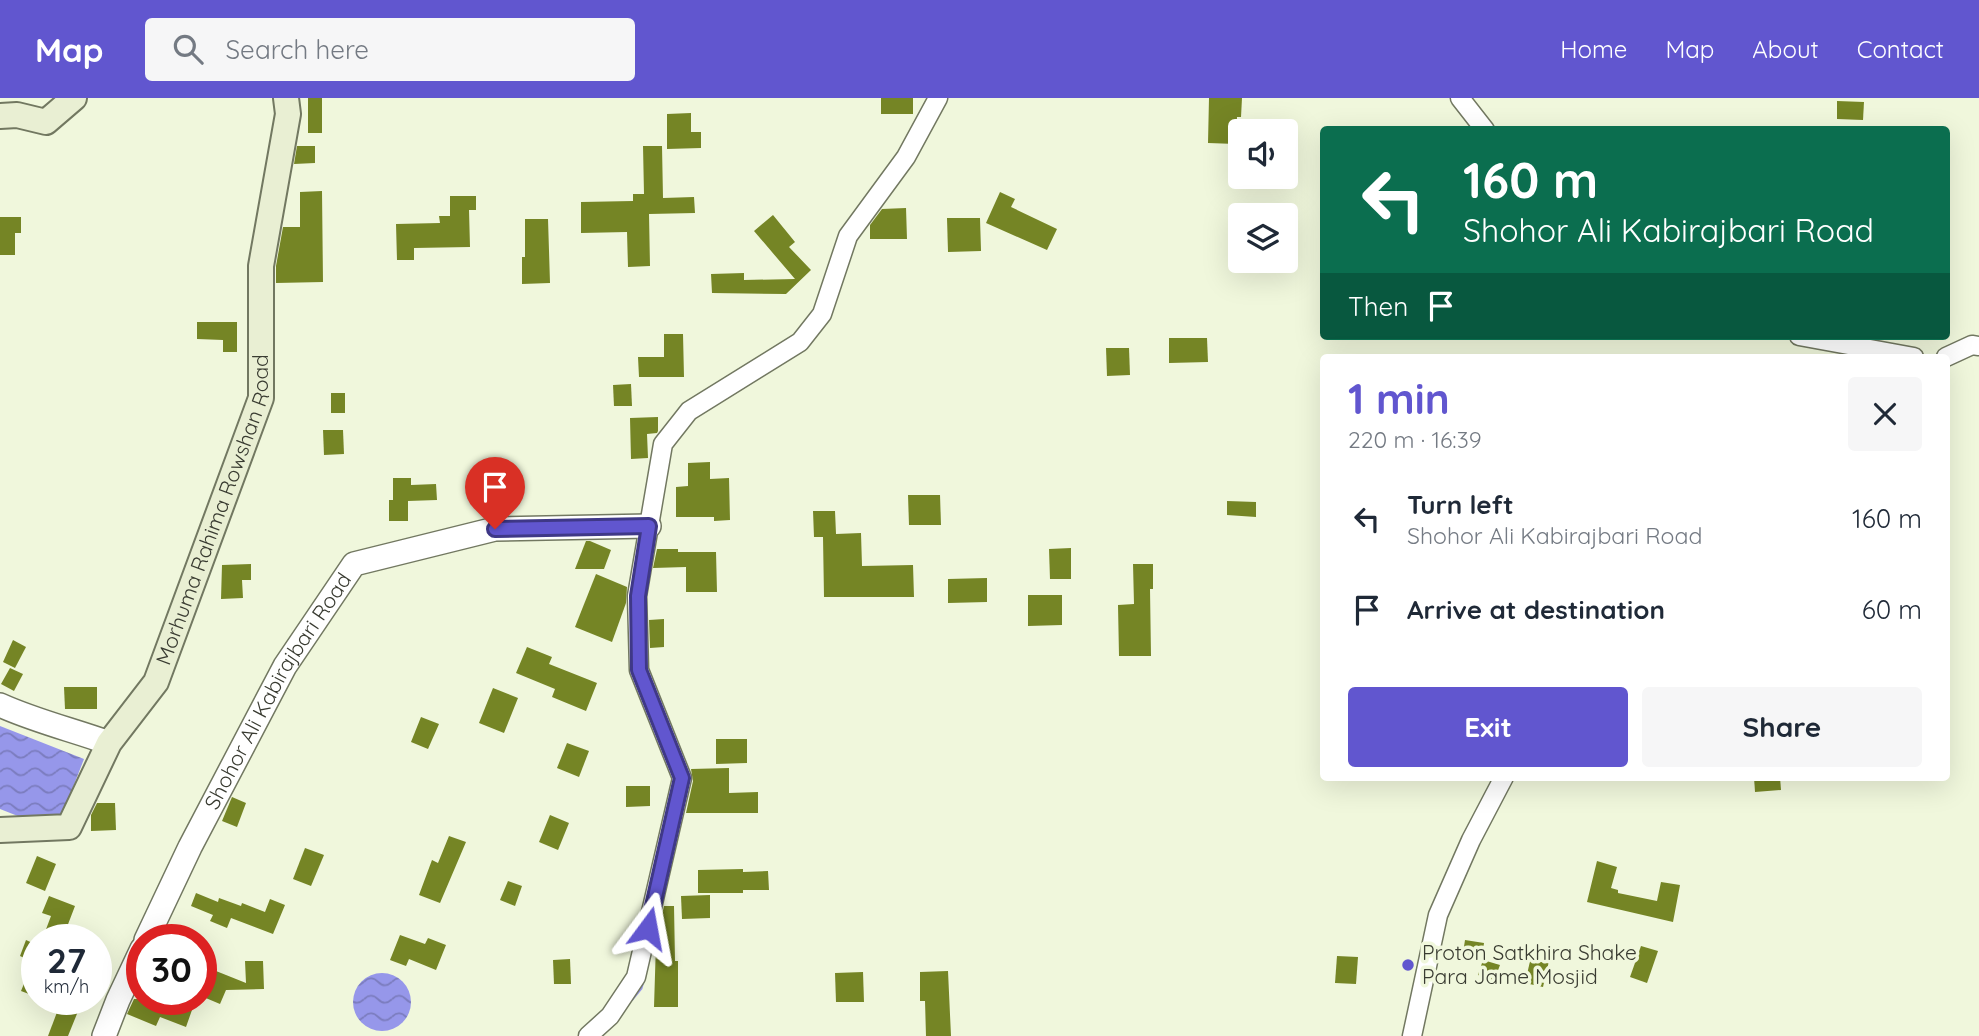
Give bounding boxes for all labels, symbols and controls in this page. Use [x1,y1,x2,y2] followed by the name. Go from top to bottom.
[145,18,635,81] search box
[35,29,103,70] text: Map
[169,30,207,68] icon: search
[225,33,369,66] text: Search here
[1560,34,1627,64] text: Home
[1665,34,1714,64] text: Map
[1752,34,1819,64] text: About
[1857,34,1944,64] text: Contact
[1228,119,1298,273] map controls
[1228,119,1298,189] button: sound
[1463,149,1598,210] text: 160 m
[1348,154,1439,245] icon: left
[1228,203,1298,273] button: layers
[1463,210,1874,250] text: Shohor Ali Kabirajbari Road
[1422,287,1460,325] icon: arrive
[1348,290,1408,323] text: Then
[150,354,274,668] street label: Morhuma Rahima Rowshan Road
[1348,372,1450,425] text: 1 min
[1848,377,1922,451] button: close
[1348,425,1482,454] text: 220 m · 16:39
[465,457,525,529] pin
[476,468,514,506] icon: arrive
[1407,488,1514,521] text: Turn left
[1348,500,1386,538] icon: left
[1852,502,1922,535] text: 160 m
[1407,521,1702,550] text: Shohor Ali Kabirajbari Road
[198,567,356,813] street label: Shohor Ali Kabirajbari Road
[1348,591,1386,629] icon: arrive
[1407,593,1665,626] text: Arrive at destination
[1862,593,1922,626] text: 60 m
[1348,687,1628,767] button: Exit
[1642,687,1922,767] button: Share
[611,891,685,965] position arrow
[126,924,217,1015] speed limit sign: 30
[47,938,86,982] text: 27
[1422,939,1637,989] place label: Proton Satkhira Shake Para Jame Mosjid
[1400,957,1416,973] marker: Proton Satkhira Shake Para Jame Mosjid
[44,975,89,998] text: km/h

